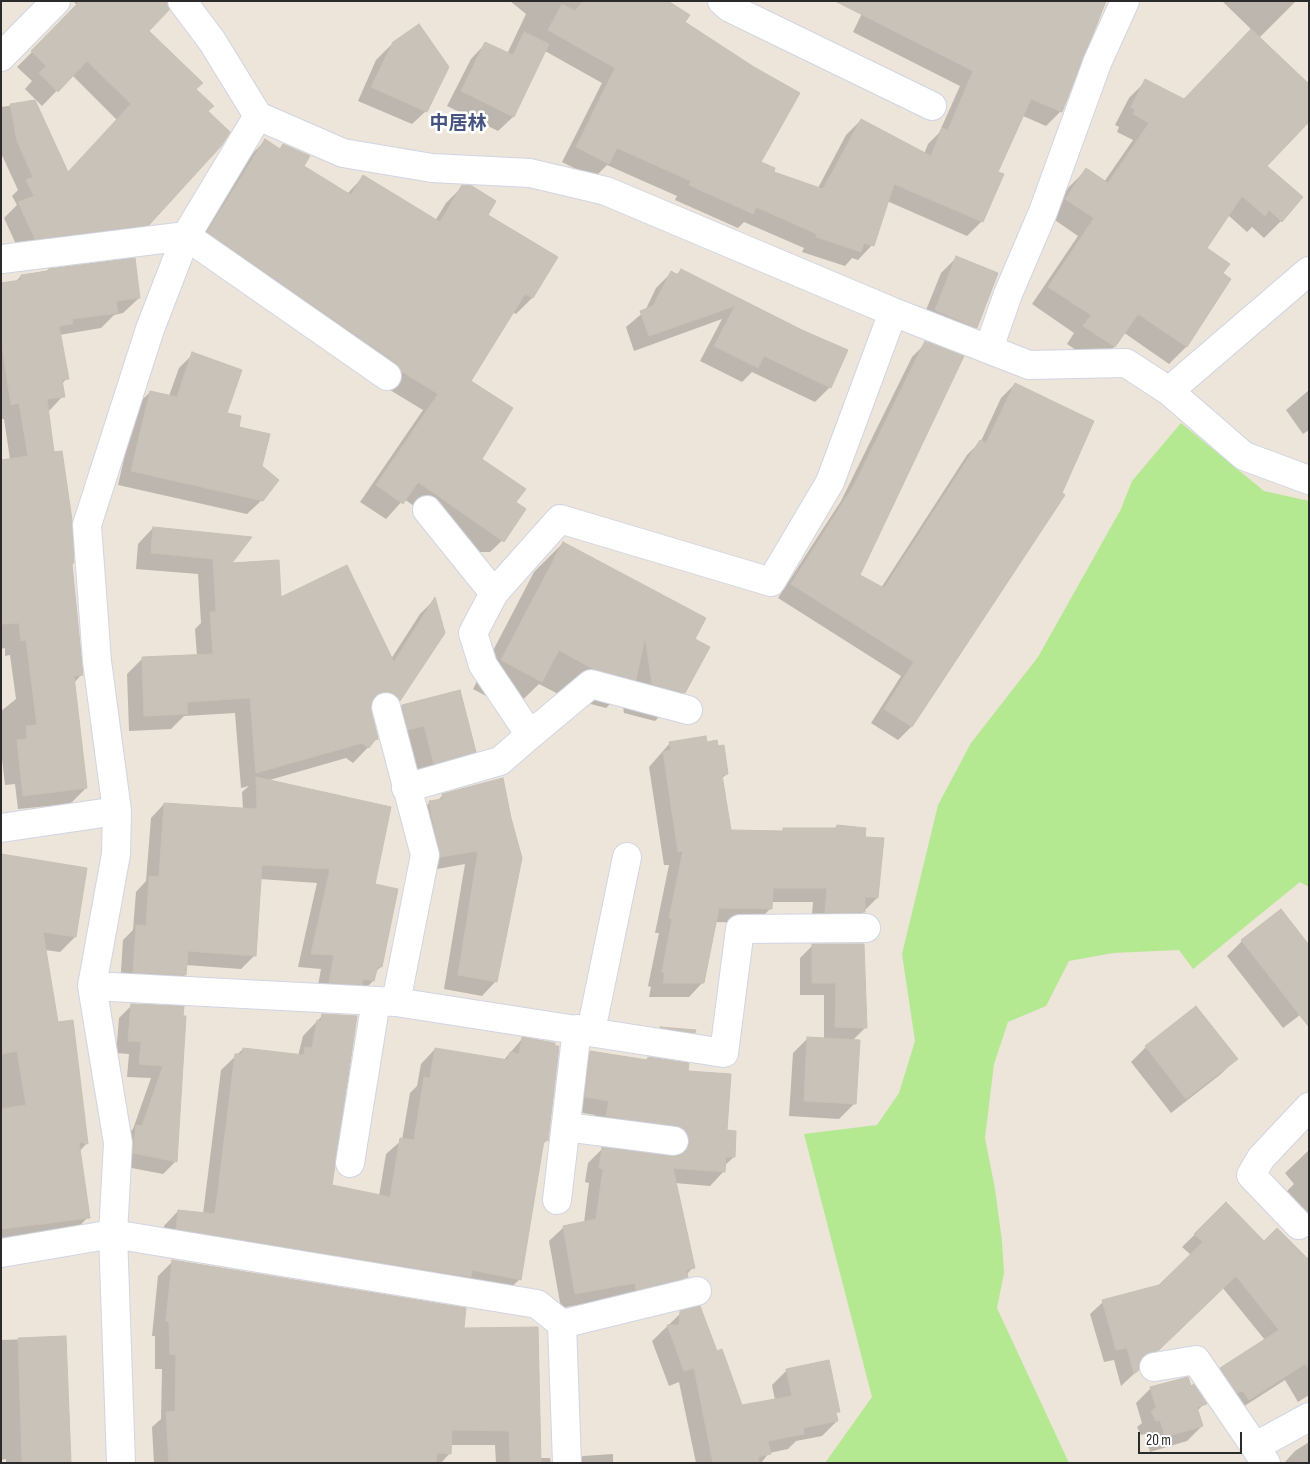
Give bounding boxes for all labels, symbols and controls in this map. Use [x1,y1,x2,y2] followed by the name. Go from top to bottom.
[430,113,486,135] district label: 中居林
[1140,1422,1244,1454] scale bar
[1146,1431,1171,1450] text: 20 m

